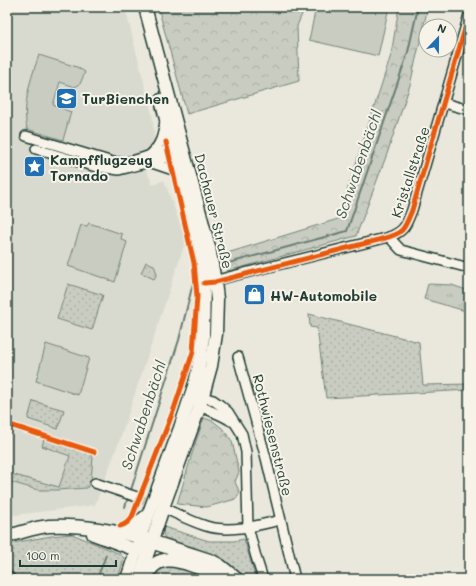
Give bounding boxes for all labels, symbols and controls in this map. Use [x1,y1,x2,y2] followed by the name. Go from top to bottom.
[418,18,458,58] north arrow
[435,20,449,37] text: N
[54,85,80,111] school or university icon: TurBienchen
[82,89,169,108] place label: TurBienchen
[330,107,386,221] water label: Schwabenbächl
[386,124,434,220] street label: Kristallstraße
[50,150,153,185] place label: Kampfflugzeug Tornado
[190,151,238,271] street label: Dachauer Straße
[22,154,48,180] place icon: Kampfflugzeug Tornado
[241,282,267,308] shop icon: HW-Automobile
[270,286,377,305] place label: HW-Automobile
[116,358,170,472] water label: Schwabenbächl
[249,372,297,498] street label: Rothwiesenstraße
[20,542,116,568] scale bar
[26,547,60,563] text: 100 m

